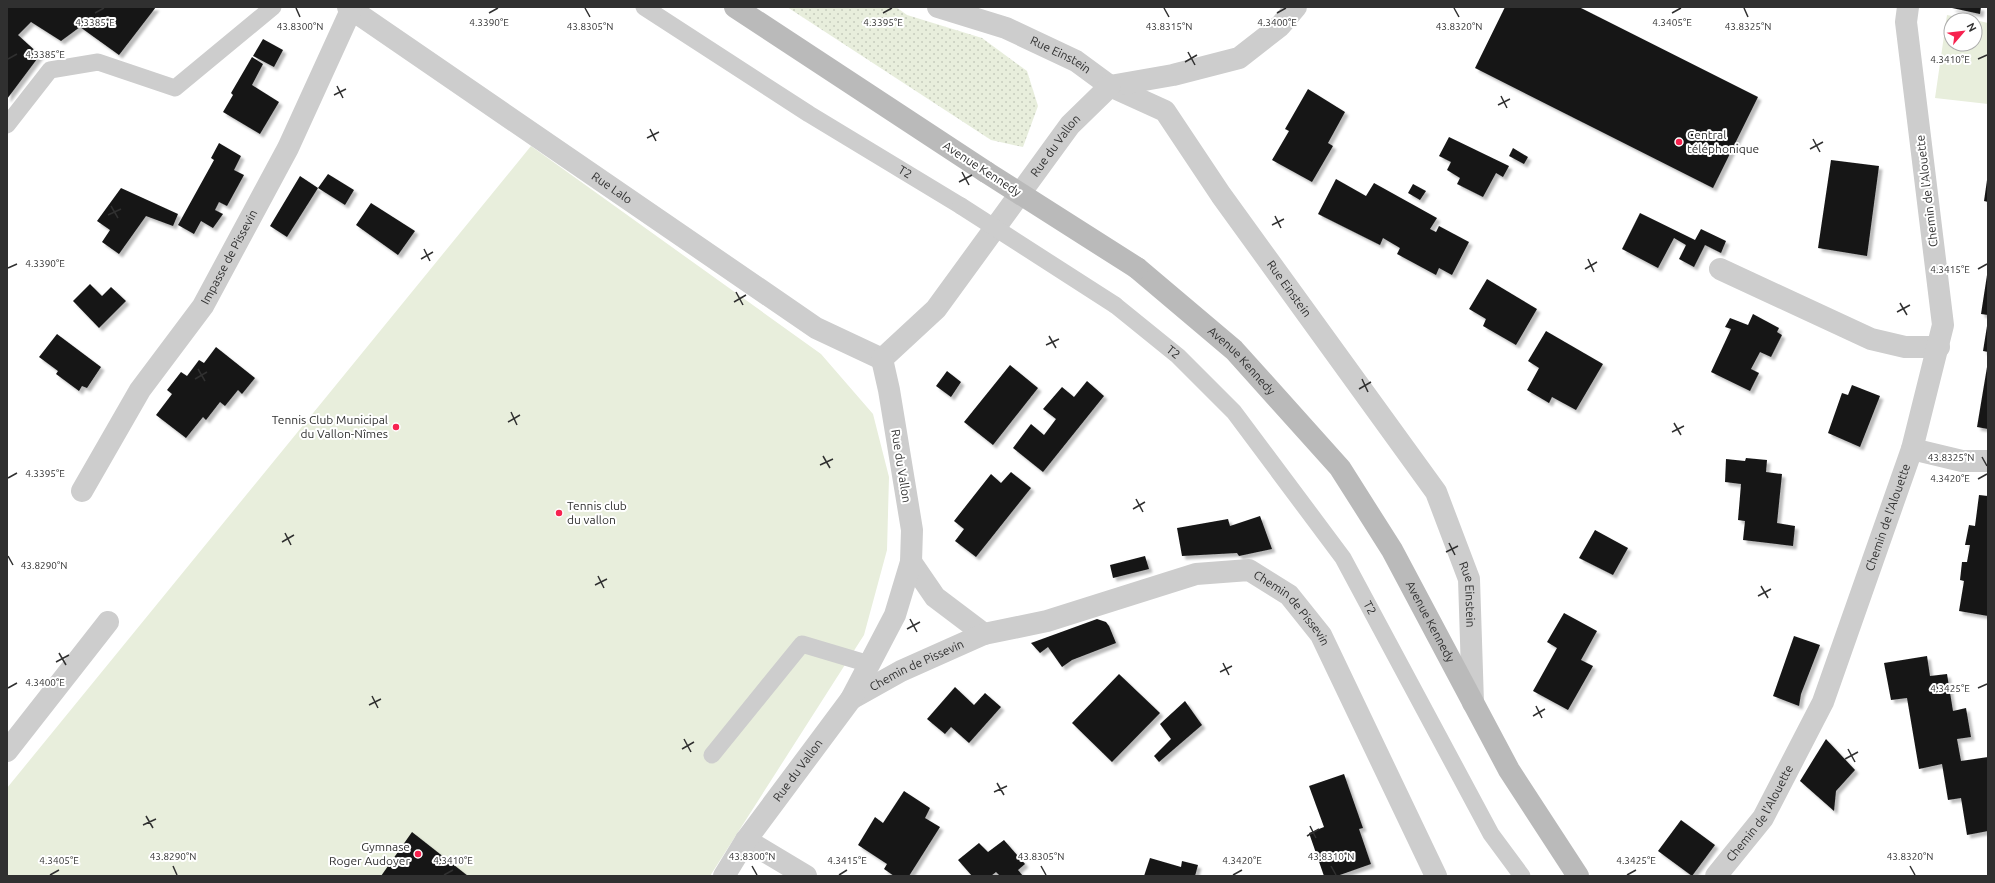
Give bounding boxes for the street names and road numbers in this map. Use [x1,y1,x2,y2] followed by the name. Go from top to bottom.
[1028,33,1094,76] street label: Rue Einstein
[1028,112,1083,179] street label: Rue du Vallon
[1913,134,1940,248] street label: Chemin de l'Alouette
[941,139,1024,199] street label: Avenue Kennedy
[896,163,914,181] street label: T2
[589,169,635,206] street label: Rue Lalo
[198,207,260,306] street label: Impasse de Pissevin
[1265,258,1314,319] street label: Rue Einstein
[1206,324,1278,397] street label: Avenue Kennedy
[1164,343,1183,361] street label: T2
[889,428,914,504] street label: Rue du Vallon
[1863,462,1912,573] street label: Chemin de l'Alouette
[1457,560,1478,628] street label: Rue Einstein
[1251,568,1332,648] street label: Chemin de Pissevin
[1404,579,1458,665] street label: Avenue Kennedy
[1361,599,1379,617] street label: T2
[867,637,966,693] street label: Chemin de Pissevin
[770,736,825,804] street label: Rue du Vallon
[1723,763,1795,864] street label: Chemin de l'Alouette

